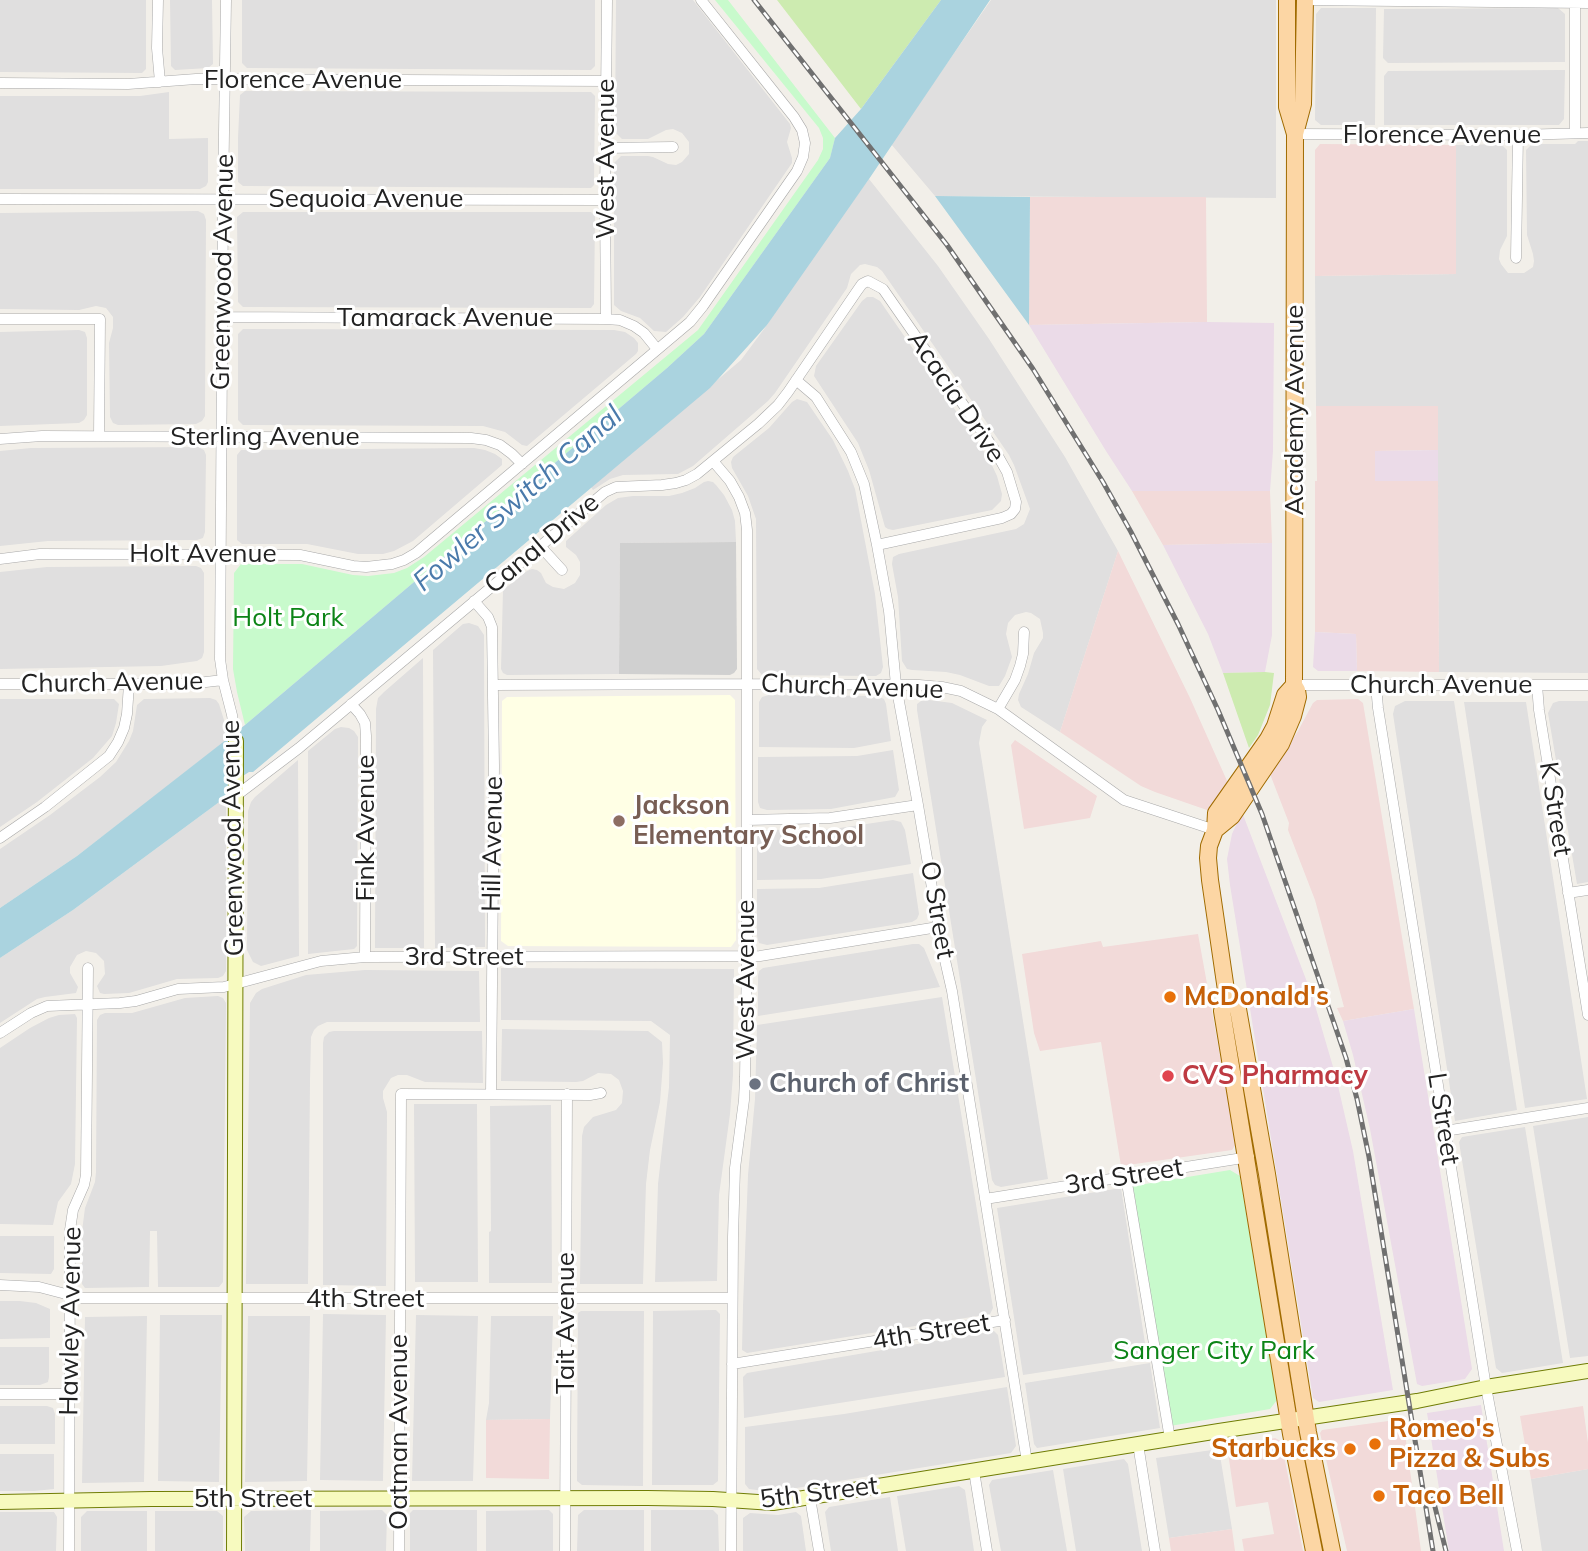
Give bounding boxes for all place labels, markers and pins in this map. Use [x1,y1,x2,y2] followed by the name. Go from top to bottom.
[633,790,864,852] place label: Jackson Elementary School
[611,813,627,829] marker: Jackson Elementary School
[1184,981,1329,1013] place label: McDonald's
[1162,989,1178,1005] marker: McDonald's
[1182,1060,1368,1092] place label: CVS Pharmacy
[769,1068,969,1100] place label: Church of Christ
[1160,1068,1176,1084] marker: CVS Pharmacy
[747,1076,763,1092] marker: Church of Christ
[1389,1413,1550,1474] place label: Romeo's Pizza & Subs
[1211,1433,1336,1465] place label: Starbucks
[1367,1436,1383,1452] marker: Romeo's Pizza & Subs
[1342,1441,1358,1457] marker: Starbucks
[1393,1480,1504,1512] place label: Taco Bell
[1371,1488,1387,1504] marker: Taco Bell

